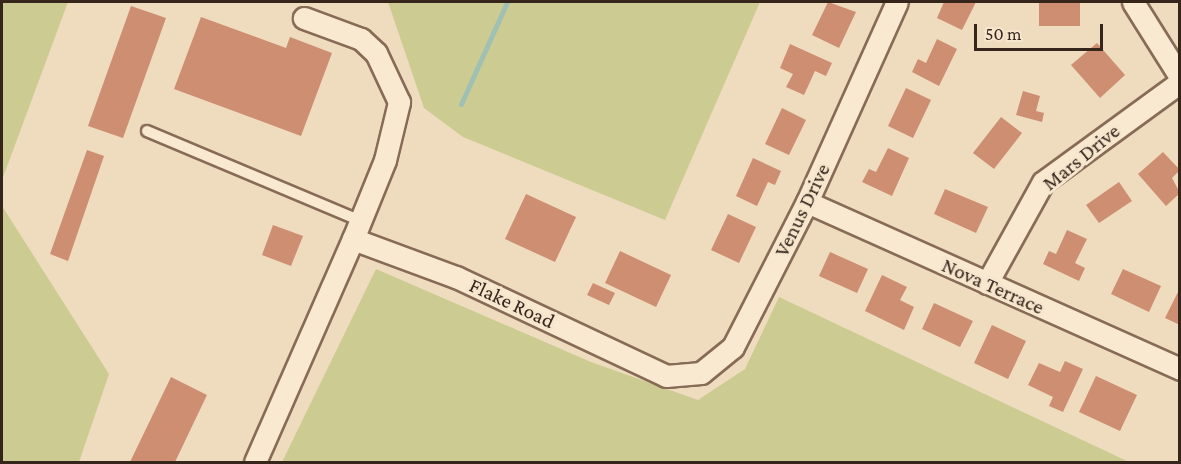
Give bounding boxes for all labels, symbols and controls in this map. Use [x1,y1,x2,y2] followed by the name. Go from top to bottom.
[977,12,1106,50] scale bar
[985,24,1022,44] text: 50 m
[1037,118,1125,196] street label: Mars Drive
[769,159,835,261] street label: Venus Drive
[938,252,1048,320] street label: Nova Terrace
[465,272,559,334] street label: Flake Road

